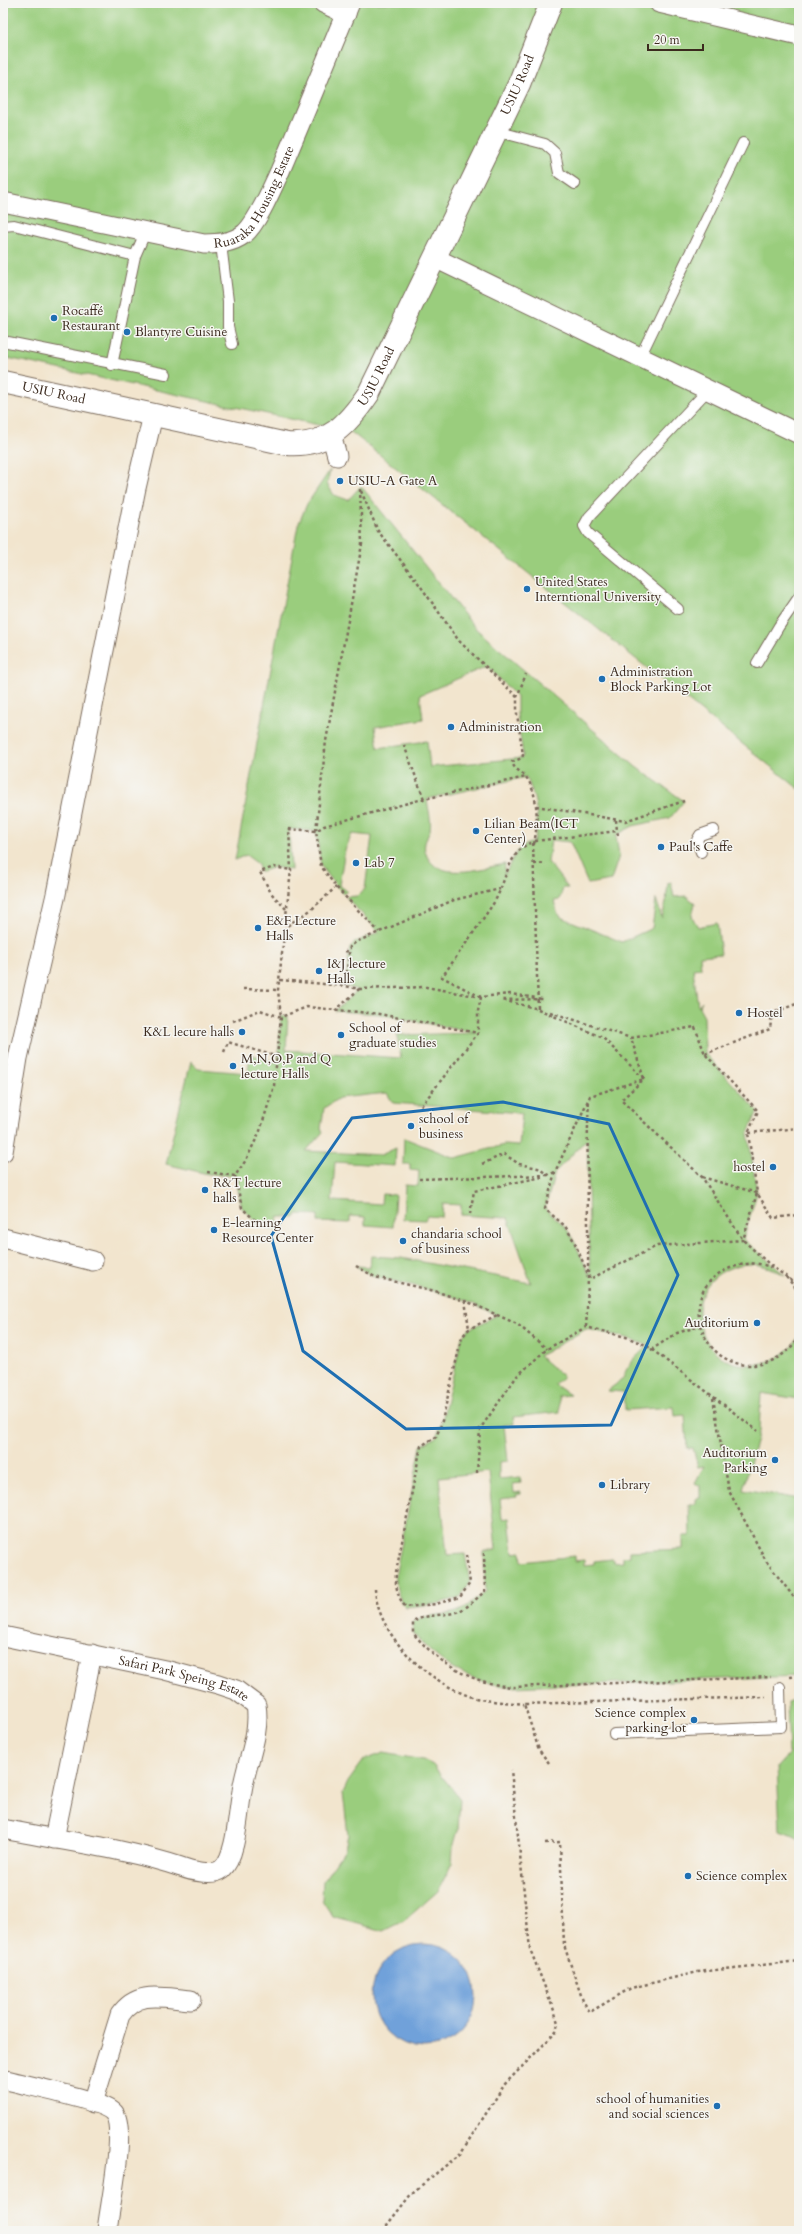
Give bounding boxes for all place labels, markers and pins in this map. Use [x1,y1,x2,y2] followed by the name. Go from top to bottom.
[62,302,120,335] place label: Rocaffé Restaurant
[49,313,59,323] marker: Rocaffé Restaurant
[135,323,227,341] place label: Blantyre Cuisine
[122,327,132,337] marker: Blantyre Cuisine
[348,472,438,490] place label: USIU-A Gate A
[335,476,345,486] marker: USIU-A Gate A
[535,573,662,606] place label: United States Interntional University
[522,584,532,594] marker: United States Interntional University
[610,663,711,696] place label: Administration Block Parking Lot
[597,674,607,684] marker: Administration Block Parking Lot
[459,718,542,736] place label: Administration
[446,722,456,732] marker: Administration
[484,815,579,848] place label: Lilian Beam(ICT Center)
[471,826,481,836] marker: Lilian Beam(ICT Center)
[669,838,733,856] place label: Paul's Caffe
[656,842,666,852] marker: Paul's Caffe
[364,854,395,872] place label: Lab 7
[351,858,361,868] marker: Lab 7
[266,912,336,945] place label: E&F Lecture Halls
[253,923,263,933] marker: E&F Lecture Halls
[327,955,386,988] place label: I&J lecture Halls
[314,966,324,976] marker: I&J lecture Halls
[747,1004,783,1022] place label: Hostel
[734,1008,744,1018] marker: Hostel
[349,1019,436,1052] place label: School of graduate studies
[143,1023,234,1041] place label: K&L lecure halls
[237,1027,247,1037] marker: K&L lecure halls
[336,1030,346,1040] marker: School of graduate studies
[241,1050,331,1083] place label: M,N,O,P and Q lecture Halls
[228,1061,238,1071] marker: M,N,O,P and Q lecture Halls
[419,1110,470,1143] place label: school of business
[406,1121,416,1131] marker: school of business
[733,1158,766,1176] place label: hostel
[768,1162,778,1172] marker: hostel
[213,1174,282,1207] place label: R&T lecture halls
[200,1185,210,1195] marker: R&T lecture halls
[222,1214,314,1247] place label: E-learning Resource Center
[209,1225,219,1235] marker: E-learning Resource Center
[411,1225,503,1258] place label: chandaria school of business
[398,1236,408,1246] marker: chandaria school of business
[684,1314,749,1332] place label: Auditorium
[752,1318,762,1328] marker: Auditorium
[702,1444,768,1477] place label: Auditorium Parking
[770,1455,780,1465] marker: Auditorium Parking
[610,1476,651,1494] place label: Library
[597,1480,607,1490] marker: Library
[595,1704,687,1737] place label: Science complex parking lot
[689,1715,699,1725] marker: Science complex parking lot
[696,1867,788,1885] place label: Science complex
[683,1871,693,1881] marker: Science complex
[596,2090,709,2123] place label: school of humanities and social sciences
[712,2101,722,2111] marker: school of humanities and social sciences

